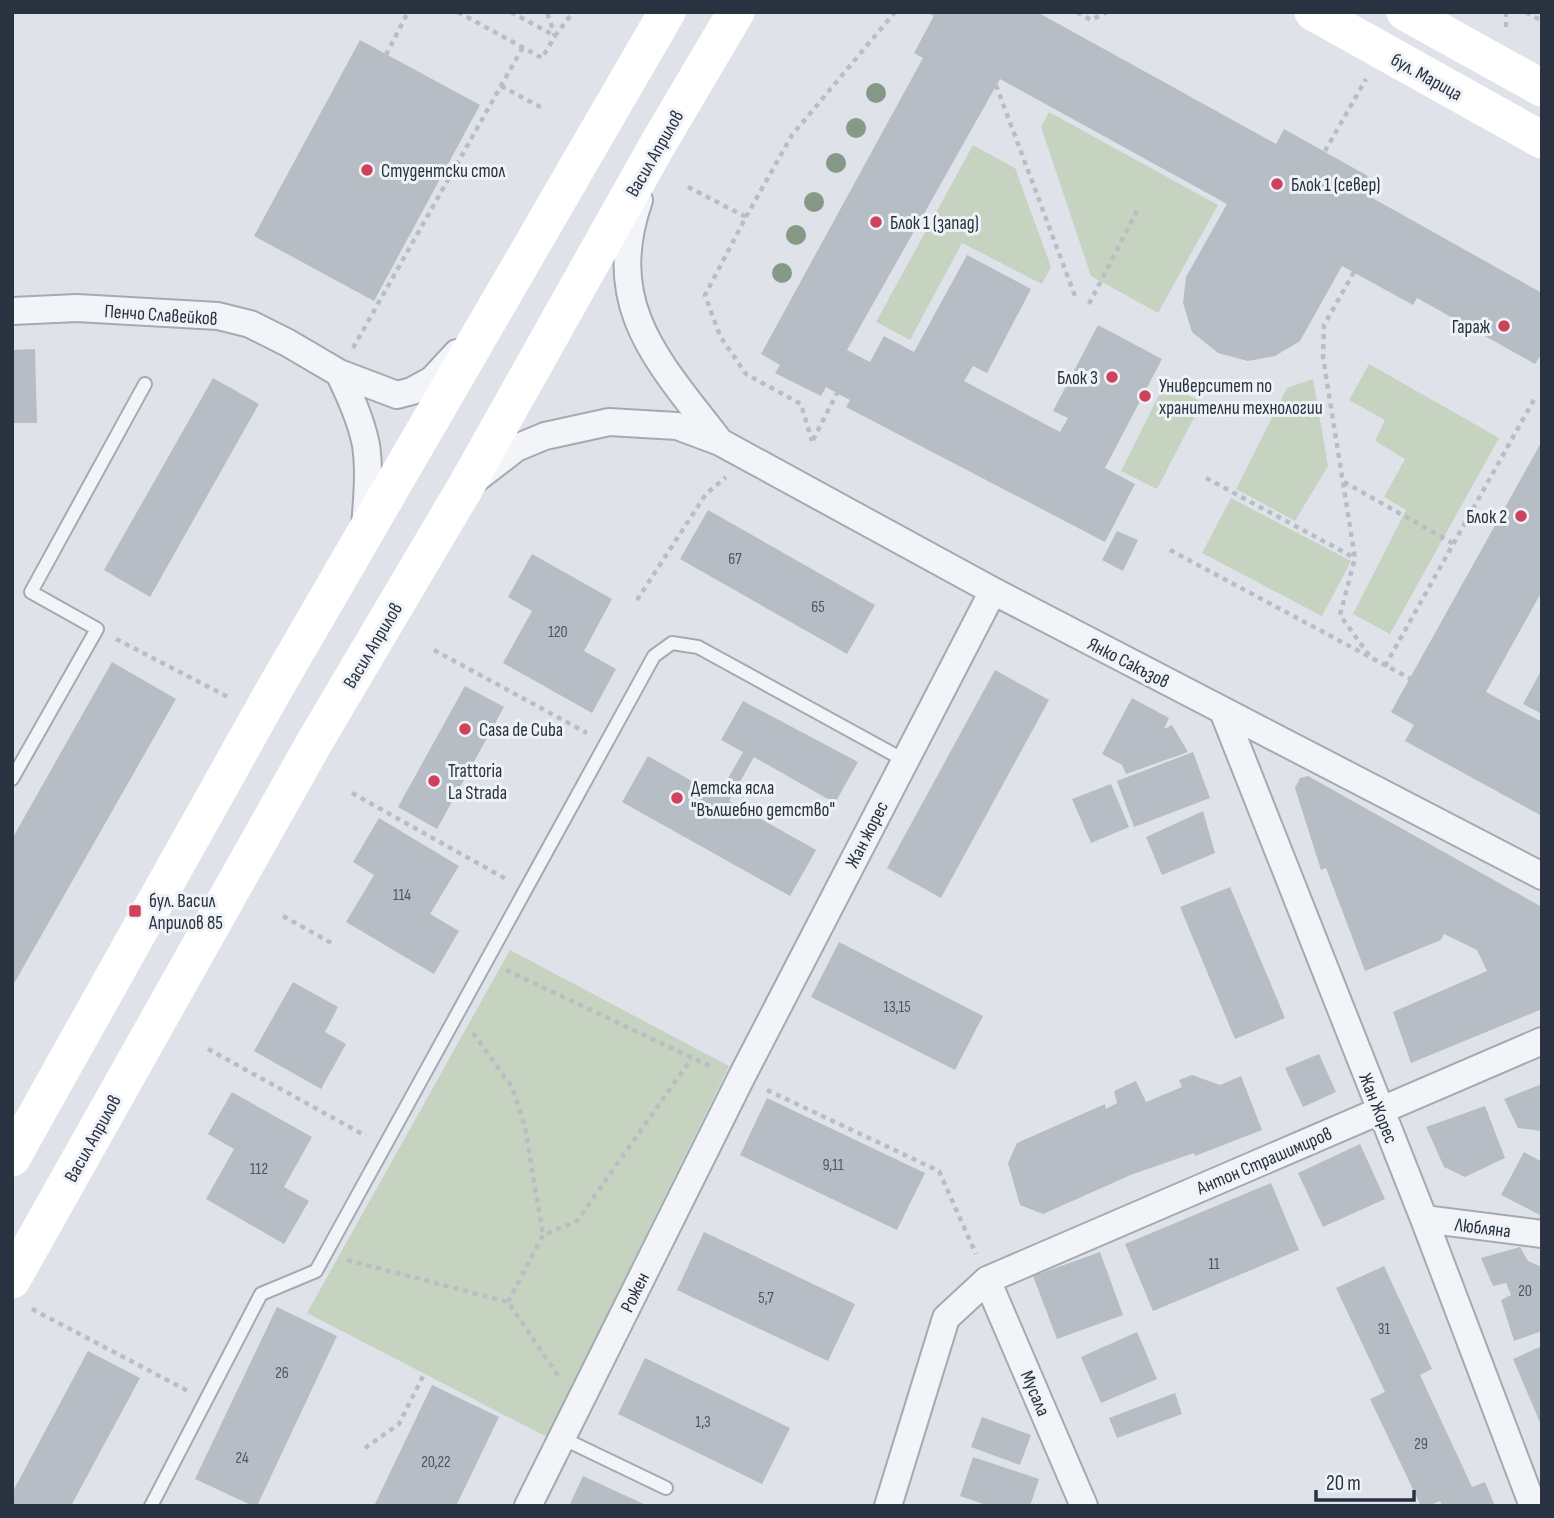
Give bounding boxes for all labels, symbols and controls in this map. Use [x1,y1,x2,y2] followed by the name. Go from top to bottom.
[1387,48,1466,106] street label: бул. Марица
[621,106,689,201] street label: Васил Априлов
[381,160,505,183] place label: Студентски стол
[359,162,375,178] marker: Студентски стол
[1291,174,1380,197] place label: Блок 1 (север)
[1269,176,1285,192] marker: Блок 1 (север)
[890,212,979,235] place label: Блок 1 (запад)
[868,214,884,230] marker: Блок 1 (запад)
[103,300,218,331] street label: Пенчо Славейков
[1452,316,1491,339] place label: Гараж
[1496,318,1512,334] marker: Гараж
[1057,367,1098,390] place label: Блок 3
[1104,369,1120,385] marker: Блок 3
[1159,375,1323,420] place label: Университет по хранителни технологии
[1137,388,1153,404] marker: Университет по хранителни технологии
[1466,506,1507,529] place label: Блок 2
[1513,508,1529,524] marker: Блок 2
[728,550,742,569] house number: 67
[811,598,825,617] house number: 65
[339,599,408,693] street label: Васил Априлов
[548,623,568,642] house number: 120
[1084,633,1173,694] street label: Янко Сакъзов
[479,719,563,742] place label: Casa de Cuba
[457,721,473,737] marker: Casa de Cuba
[448,760,507,805] place label: Trattoria La Strada
[426,773,442,789] marker: Trattoria La Strada
[691,777,835,822] place label: Детска ясла "Вълшебно детство"
[669,790,685,806] marker: Детска ясла "Вълшебно детство"
[841,797,894,872] street label: Жан жорес
[393,886,411,905] house number: 114
[148,890,223,935] place label: бул. Васил Априлов 85
[127,903,143,919] marker: бул. Васил Априлов 85
[883,998,911,1017] house number: 13,15
[1353,1070,1402,1147] street label: Жан Жорес
[60,1091,127,1186] street label: Васил Априлов
[1193,1123,1336,1201] street label: Антон Страшимиров
[822,1156,844,1175] house number: 9,11
[250,1160,268,1179] house number: 112
[1453,1214,1512,1243] street label: Любляна
[1208,1255,1220,1274] house number: 11
[616,1269,655,1316] street label: Рожен
[1518,1282,1532,1301] house number: 20
[758,1289,774,1308] house number: 5,7
[1378,1320,1391,1339] house number: 31
[275,1364,289,1383] house number: 26
[1015,1367,1054,1420] street label: Мусала
[695,1413,711,1432] house number: 1,3
[1414,1435,1428,1454] house number: 29
[235,1449,249,1468] house number: 24
[421,1453,451,1472] house number: 20,22
[1316,1458,1414,1502] scale bar
[1326,1471,1361,1496] text: 20 m

